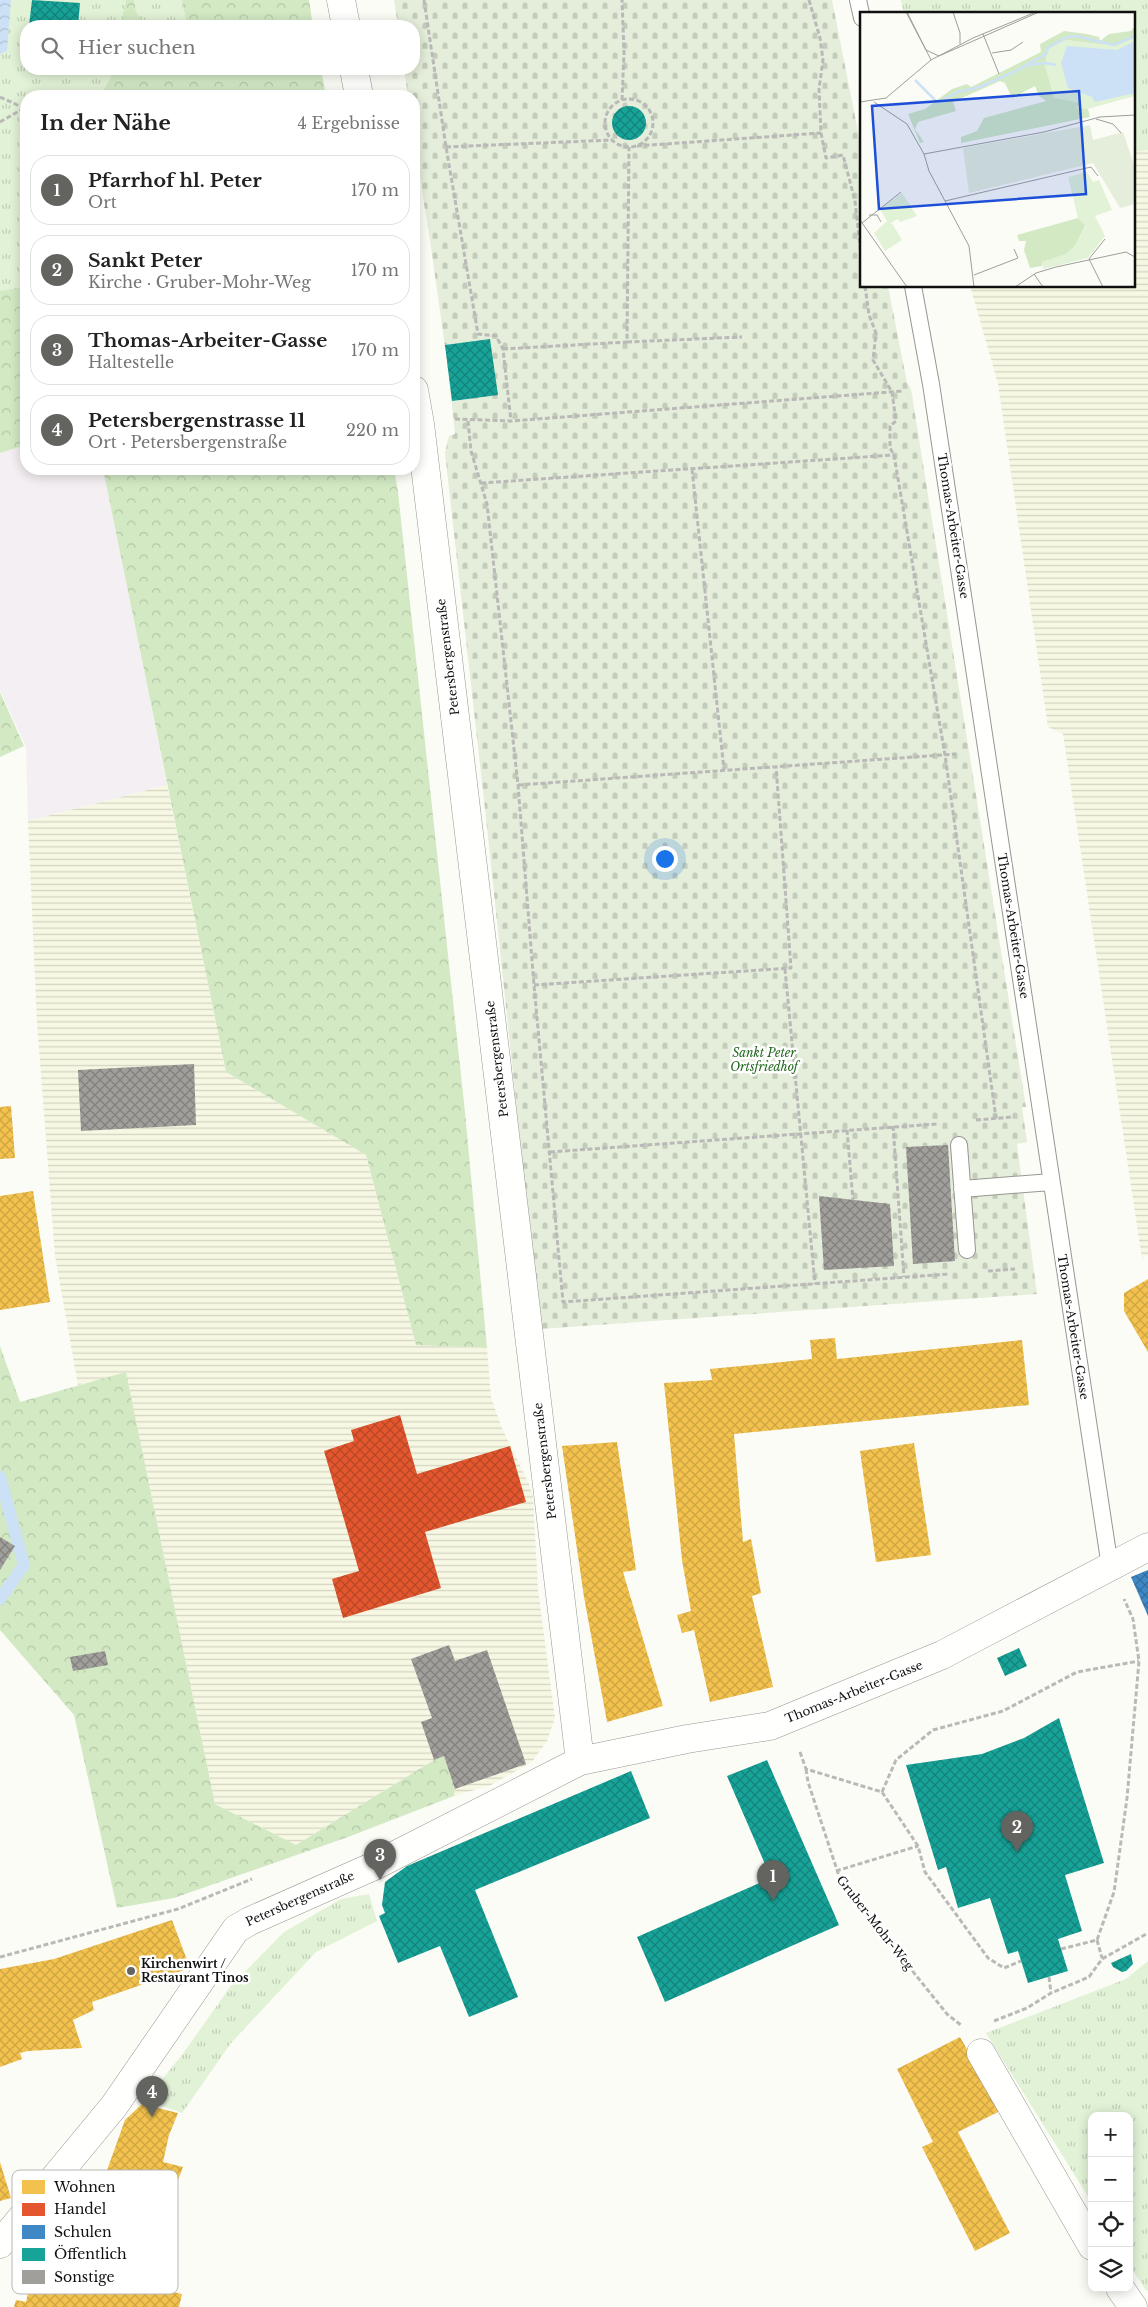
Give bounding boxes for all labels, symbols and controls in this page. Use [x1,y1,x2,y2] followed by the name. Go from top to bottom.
[860,12,1136,288] inset map
[20,20,420,75] search box
[38,34,66,62] icon: search
[78,36,196,59] text: Hier suchen
[40,110,171,136] text: In der Nähe
[297,113,400,133] text: 4 Ergebnisse
[88,169,262,192] text: Pfarrhof hl. Peter
[54,180,60,200] text: 1
[351,180,399,200] text: 170 m
[88,192,117,212] text: Ort
[88,249,202,272] text: Sankt Peter
[52,260,62,280] text: 2
[351,260,399,280] text: 170 m
[88,272,311,292] text: Kirche · Gruber-Mohr-Weg
[88,329,327,352] text: Thomas-Arbeiter-Gasse
[52,340,62,360] text: 3
[351,340,399,360] text: 170 m
[88,352,174,372] text: Haltestelle
[88,409,306,432] text: Petersbergenstrasse 11
[52,420,62,440] text: 4
[346,420,399,440] text: 220 m
[88,432,287,452] text: Ort · Petersbergenstraße
[935,452,972,600] street label: Thomas-Arbeiter-Gasse
[433,598,462,716] street label: Petersbergenstraße
[652,846,678,872] your location
[995,852,1032,1000] street label: Thomas-Arbeiter-Gasse
[482,1000,511,1118] street label: Petersbergenstraße
[730,1045,801,1074] park label: Sankt Peter Ortsfriedhof
[1055,1253,1092,1401] street label: Thomas-Arbeiter-Gasse
[530,1402,559,1520] street label: Petersbergenstraße
[783,1657,925,1726] street label: Thomas-Arbeiter-Gasse
[1001,1811,1033,1852] pin: 2
[364,1839,396,1880] pin: 3
[757,1860,789,1901] pin: 1
[243,1868,357,1929] street label: Petersbergenstraße
[834,1872,918,1974] street label: Gruber-Mohr-Weg
[141,1956,249,1985] place label: Kirchenwirt / Restaurant Tinos
[125,1965,137,1977] marker: Kirchenwirt / Restaurant Tinos
[136,2076,168,2117] pin: 4
[1088,2112,1133,2292] map controls
[1088,2112,1133,2157] button: +
[1088,2157,1133,2202] button: −
[12,2170,178,2294] legend
[53,2178,116,2196] text: Wohnen
[54,2200,107,2218] text: Handel
[1088,2202,1133,2247] button: locate
[54,2223,112,2241] text: Schulen
[54,2244,127,2263] text: Öffentlich
[1088,2247,1133,2292] button: layers
[54,2268,115,2286] text: Sonstige

